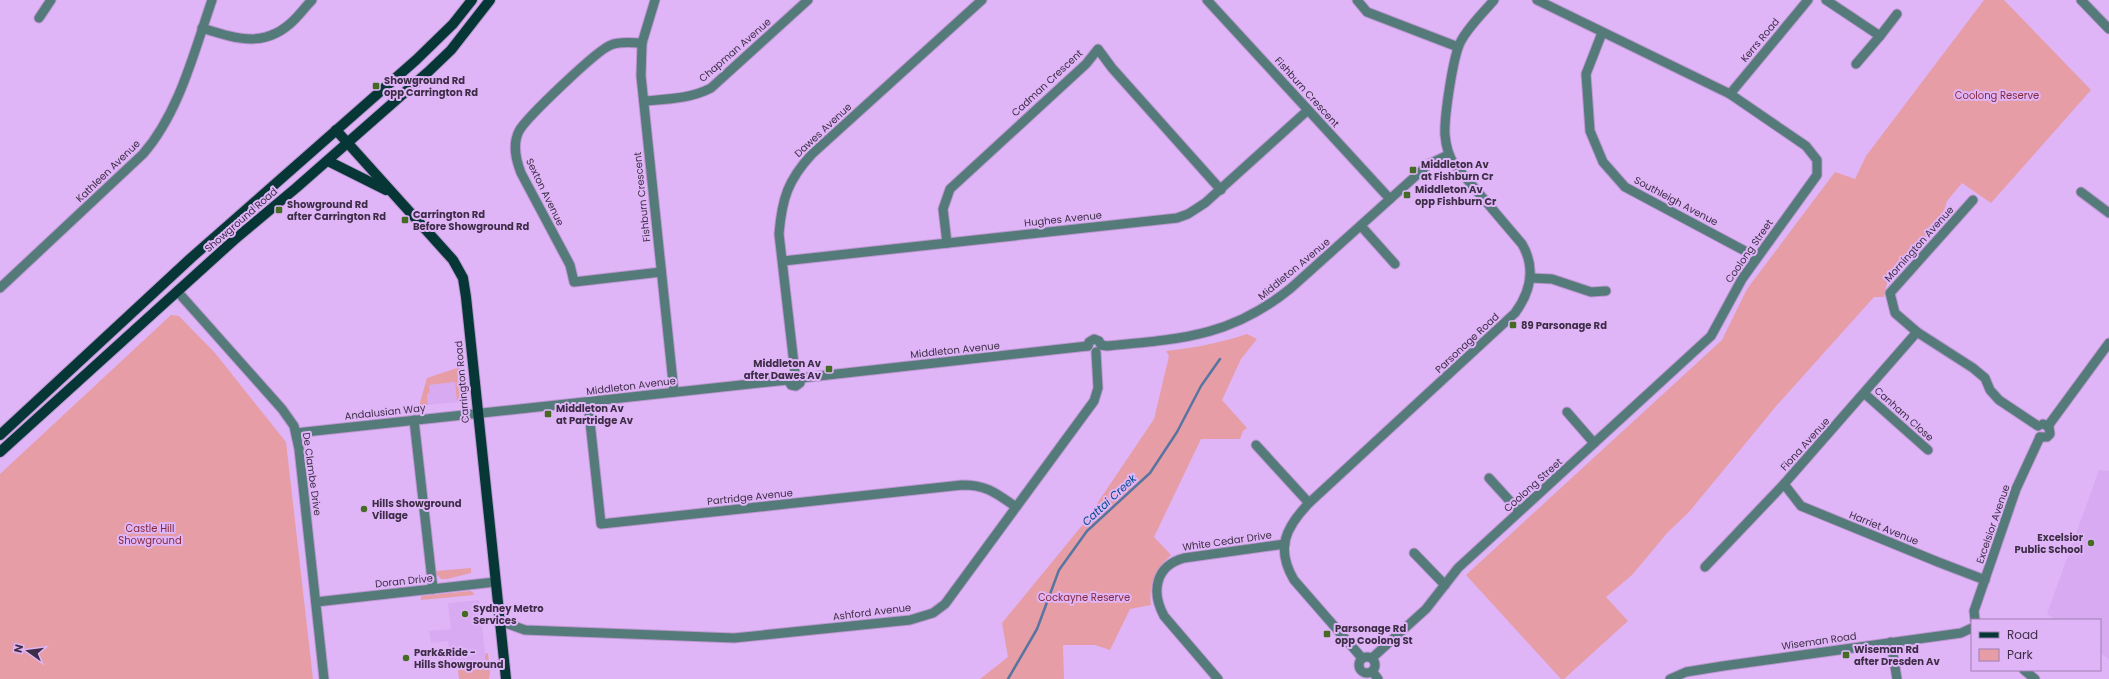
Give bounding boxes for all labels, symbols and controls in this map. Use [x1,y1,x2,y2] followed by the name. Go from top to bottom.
[696,14,774,86] street label: Chapman Avenue
[1737,15,1783,65] street label: Kerrs Road
[1008,46,1086,120] street label: Cadman Crescent
[1271,53,1343,131] street label: Fishburn Crescent
[384,73,478,100] place label: Showground Rd opp Carrington Rd
[371,81,381,91] marker: Showground Rd opp Carrington Rd
[1955,88,2039,103] park label: Coolong Reserve
[791,99,855,161] street label: Dawes Avenue
[72,136,144,206] street label: Kathleen Avenue
[630,151,654,243] street label: Fishburn Crescent
[522,156,568,228] street label: Sexton Avenue
[1421,157,1494,184] place label: Middleton Av at Fishburn Cr
[1408,165,1418,175] marker: Middleton Av at Fishburn Cr
[1631,172,1721,230] street label: Southleigh Avenue
[1415,182,1497,209] place label: Middleton Av opp Fishburn Cr
[201,184,281,256] street label: Showground Road
[1402,190,1412,200] marker: Middleton Av opp Fishburn Cr
[287,197,386,224] place label: Showground Rd after Carrington Rd
[1881,203,1957,285] street label: Mornington Avenue
[274,205,284,215] marker: Showground Rd after Carrington Rd
[413,207,530,234] place label: Carrington Rd Before Showground Rd
[1023,207,1103,231] street label: Hughes Avenue
[400,215,410,225] marker: Carrington Rd Before Showground Rd
[1721,216,1777,286] street label: Coolong Street
[1255,234,1333,304] street label: Middleton Avenue
[1432,309,1502,377] street label: Parsonage Road
[1521,318,1607,333] place label: 89 Parsonage Rd
[1508,320,1518,330] marker: 89 Parsonage Rd
[910,338,1000,362] street label: Middleton Avenue
[451,340,473,424] street label: Carrington Road
[744,356,822,383] place label: Middleton Av after Dawes Av
[824,364,834,374] marker: Middleton Av after Dawes Av
[585,373,677,399] street label: Middleton Avenue
[1871,383,1937,445] street label: Canham Close
[344,400,427,424] street label: Andalusian Way
[556,401,634,428] place label: Middleton Av at Partridge Av
[543,409,553,419] marker: Middleton Av at Partridge Av
[1777,414,1833,474] street label: Fiona Avenue
[299,431,325,517] street label: De Clambe Drive
[1500,454,1566,515] street label: Coolong Street
[1078,470,1141,529] water label: Cattai Creek
[1972,482,2014,566] street label: Excelsior Avenue
[706,485,794,509] street label: Partridge Avenue
[372,496,462,523] place label: Hills Showground Village
[359,504,369,514] marker: Hills Showground Village
[1847,507,1921,549] street label: Harriet Avenue
[118,521,182,548] park label: Castle Hill Showground
[1181,527,1273,555] street label: White Cedar Drive
[2015,530,2084,557] place label: Excelsior Public School
[2086,538,2096,548] marker: Excelsior Public School
[374,571,434,591] street label: Doran Drive
[1038,590,1130,605] park label: Cockayne Reserve
[832,600,912,624] street label: Ashford Avenue
[473,601,544,628] place label: Sydney Metro Services
[460,609,470,619] marker: Sydney Metro Services
[1971,619,2101,671] legend
[1335,621,1413,648] place label: Parsonage Rd opp Coolong St
[2007,626,2038,643] text: Road
[1780,628,1858,654] street label: Wiseman Road
[1322,629,1332,639] marker: Parsonage Rd opp Coolong St
[8,631,48,671] north arrow
[1854,642,1940,669] place label: Wiseman Rd after Dresden Av
[10,643,27,655] text: N
[414,645,504,672] place label: Park&Ride - Hills Showground
[2007,646,2034,663] text: Park
[1841,650,1851,660] marker: Wiseman Rd after Dresden Av
[401,653,411,663] marker: Park&Ride - Hills Showground

